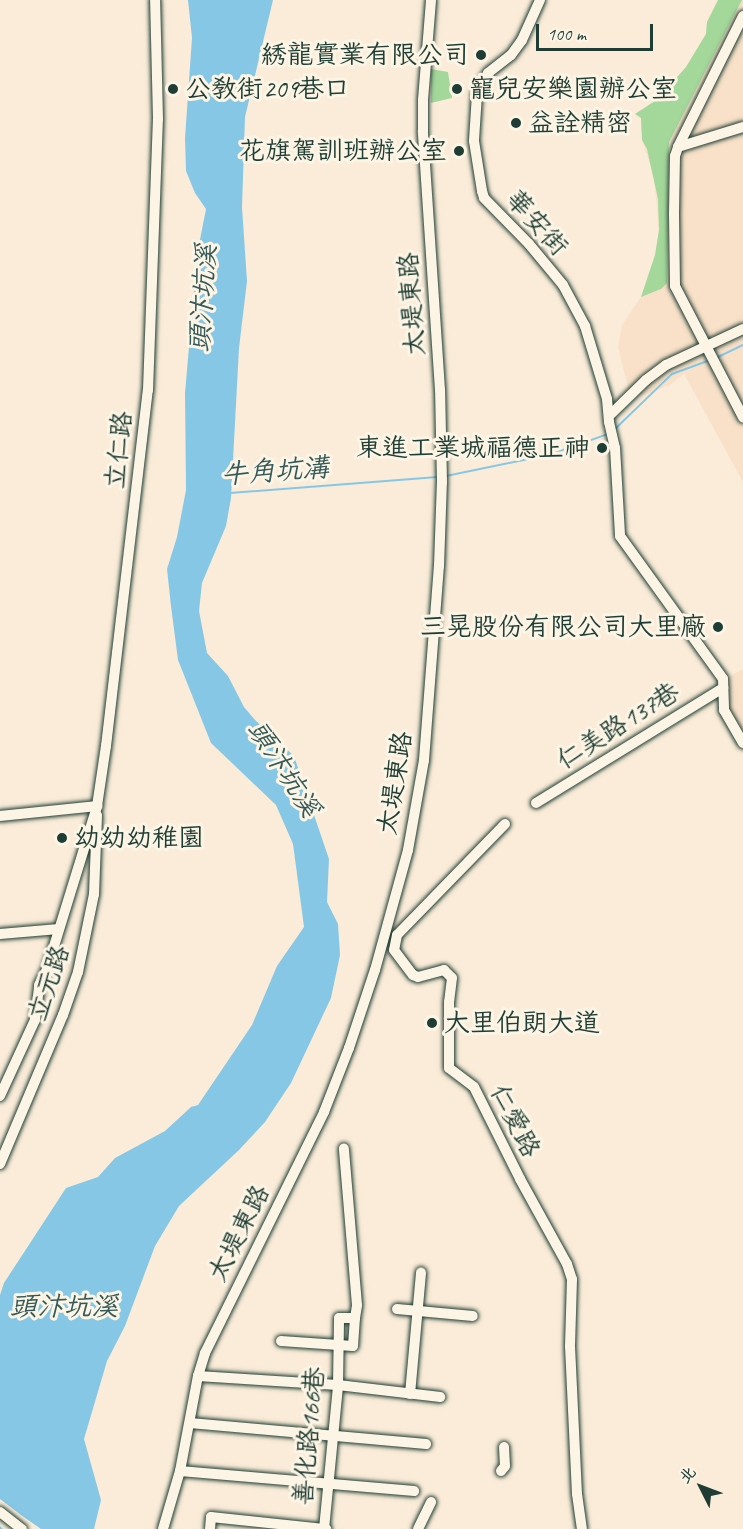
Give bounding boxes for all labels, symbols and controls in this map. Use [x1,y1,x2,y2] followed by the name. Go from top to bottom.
[539,12,656,50] scale bar
[547,23,586,45] text: 100 m
[261,39,469,71] place label: 綉龍實業有限公司
[474,48,488,62] marker: 綉龍實業有限公司
[185,73,350,105] place label: 公教街209巷口
[469,73,677,105] place label: 寵兒安樂園辦公室
[166,82,180,96] marker: 公教街209巷口
[450,82,464,96] marker: 寵兒安樂園辦公室
[528,107,632,139] place label: 益詮精密
[509,116,523,130] marker: 益詮精密
[239,135,447,167] place label: 花旗駕訓班辦公室
[452,144,466,158] marker: 花旗駕訓班辦公室
[499,184,575,262] street label: 華安街
[183,243,223,353] water label: 頭汴坑溪
[393,251,431,357] street label: 太堤東路
[99,410,139,490] street label: 立仁路
[356,432,590,464] place label: 東進工業城福德正神
[595,441,609,455] marker: 東進工業城福德正神
[220,451,330,491] water label: 牛角坑溝
[420,611,706,643] place label: 三晃股份有限公司大里廠
[711,620,725,634] marker: 三晃股份有限公司大里廠
[551,676,685,776] street label: 仁美路137巷
[241,715,327,823] water label: 頭汴坑溪
[371,729,419,837] street label: 太堤東路
[74,822,204,854] place label: 幼幼幼稚園
[55,831,69,845] marker: 幼幼幼稚園
[22,941,76,1025] street label: 立元路
[444,1007,600,1039] place label: 大里伯朗大道
[425,1016,439,1030] marker: 大里伯朗大道
[483,1079,547,1163] street label: 仁愛路
[201,1180,277,1286] street label: 太堤東路
[10,1291,118,1323] water label: 頭汴坑溪
[287,1365,331,1507] street label: 善化路166巷
[671,1457,731,1517] north arrow
[675,1462,700,1488] text: 北

